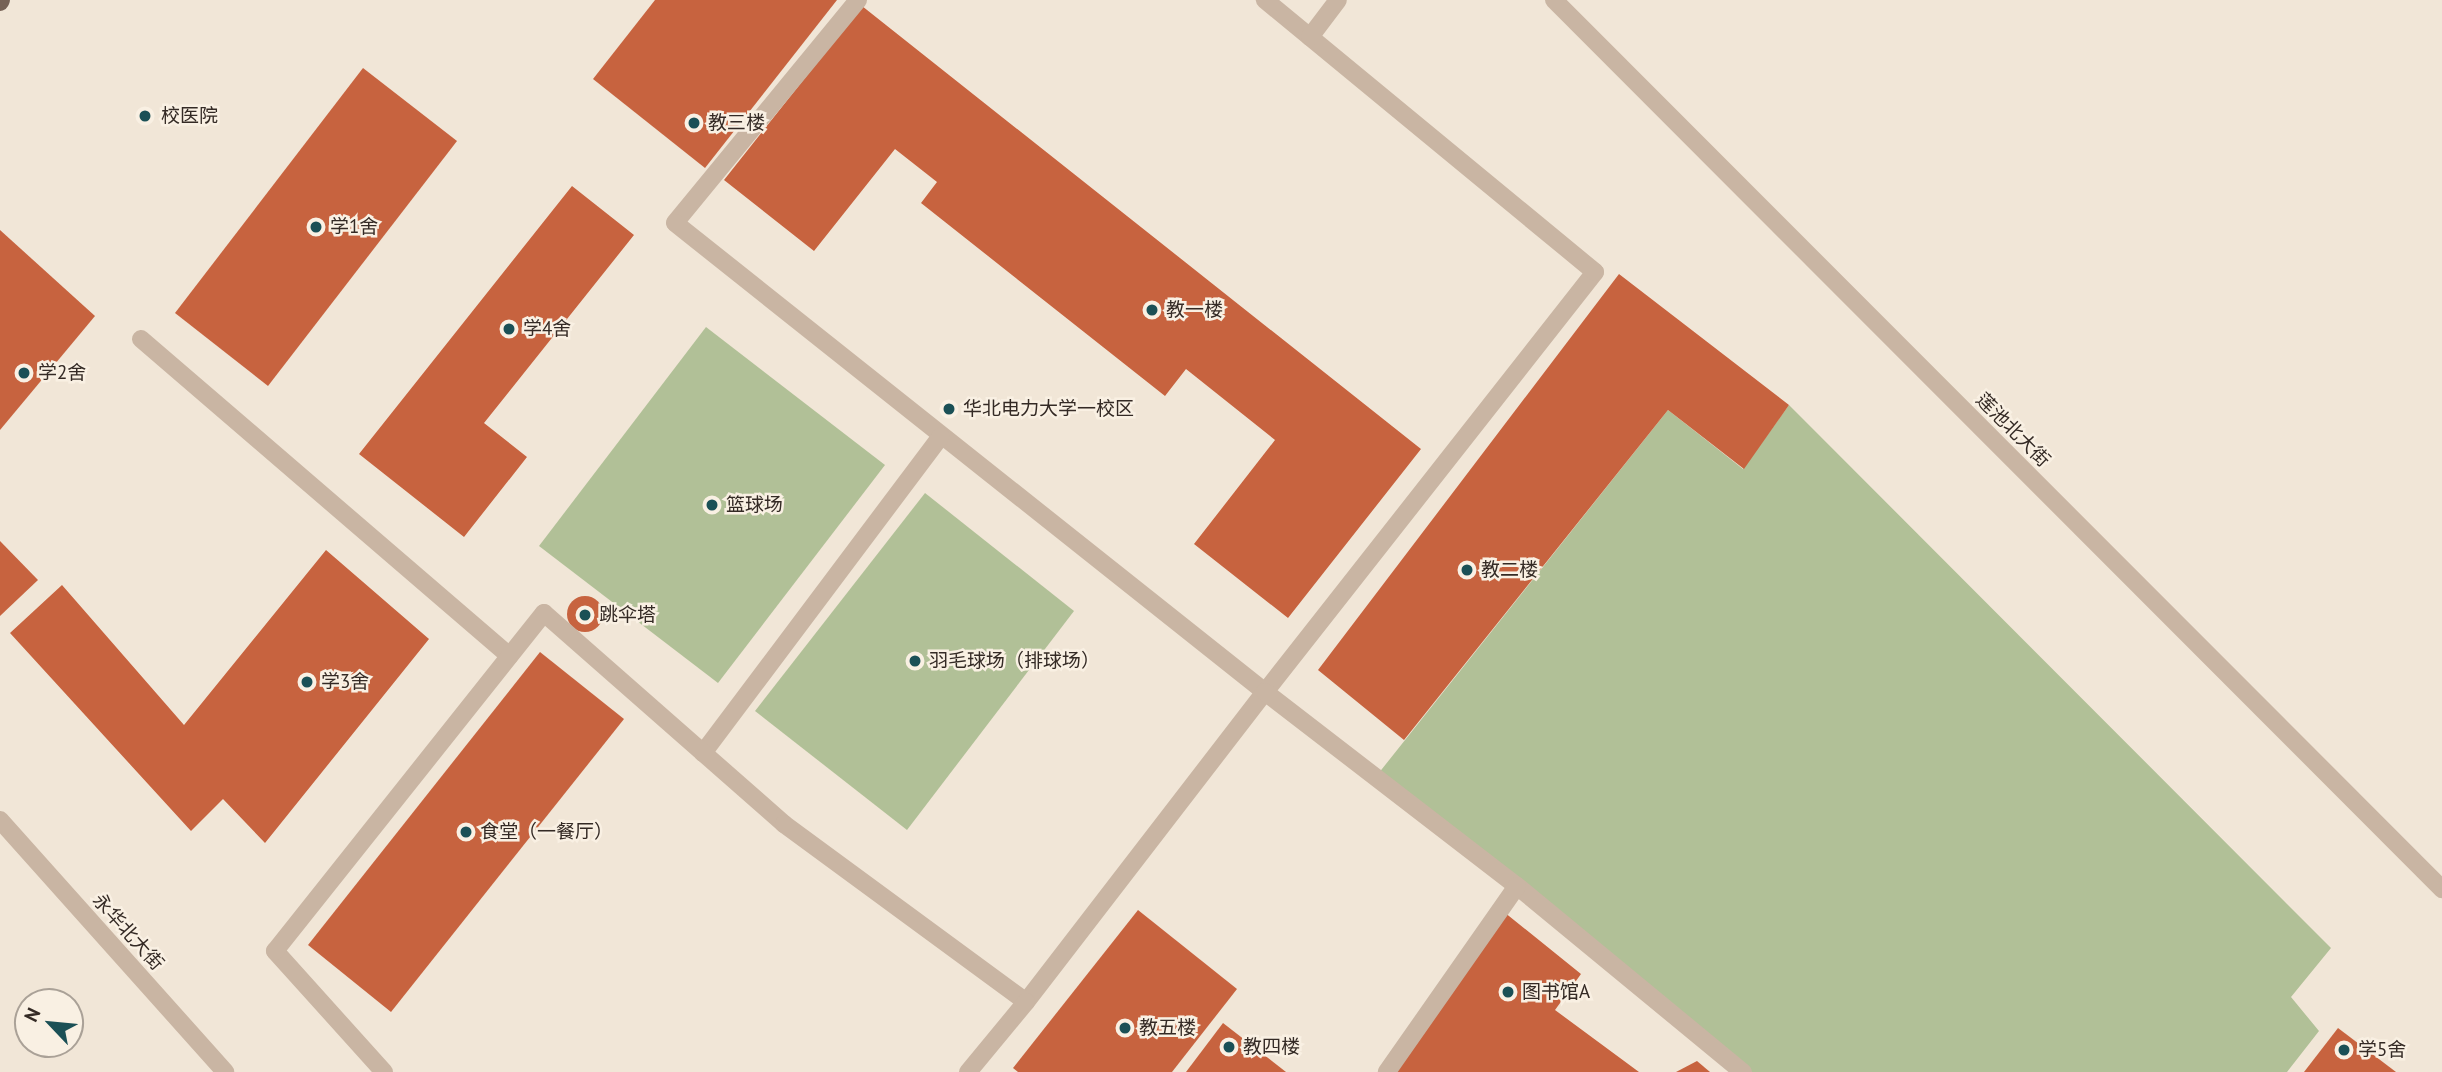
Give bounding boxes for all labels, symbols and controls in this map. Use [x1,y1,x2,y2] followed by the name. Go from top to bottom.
[161,105,218,127] place label: 校医院
[135,106,155,126] marker: 校医院
[708,112,765,134] place label: 教三楼
[686,115,702,131] marker: 教三楼
[330,216,378,238] place label: 学1舍
[308,219,324,235] marker: 学1舍
[1166,299,1223,321] place label: 教一楼
[1144,302,1160,318] marker: 教一楼
[523,318,571,340] place label: 学4舍
[501,321,517,337] marker: 学4舍
[38,362,86,384] place label: 学2舍
[16,365,32,381] marker: 学2舍
[1971,388,2055,472] street label: 莲池北大街
[963,398,1134,420] place label: 华北电力大学一校区
[941,401,957,417] marker: 华北电力大学一校区
[726,494,783,516] place label: 篮球场
[704,497,720,513] marker: 篮球场
[1481,559,1538,581] place label: 教二楼
[1459,562,1475,578] marker: 教二楼
[599,604,656,626] place label: 跳伞塔
[577,607,593,623] marker: 跳伞塔
[929,650,1100,672] place label: 羽毛球场（排球场）
[907,653,923,669] marker: 羽毛球场（排球场）
[321,671,369,693] place label: 学3舍
[299,674,315,690] marker: 学3舍
[480,821,613,843] place label: 食堂（一餐厅）
[458,824,474,840] marker: 食堂（一餐厅）
[88,889,168,975] street label: 永华北大街
[1522,981,1590,1003] place label: 图书馆A
[1500,984,1516,1000] marker: 图书馆A
[14,988,84,1058] north arrow
[18,1004,45,1026] text: N
[1139,1017,1196,1039] place label: 教五楼
[1117,1020,1133,1036] marker: 教五楼
[1243,1036,1300,1058] place label: 教四楼
[1221,1039,1237,1055] marker: 教四楼
[2358,1039,2406,1061] place label: 学5舍
[2336,1042,2352,1058] marker: 学5舍

